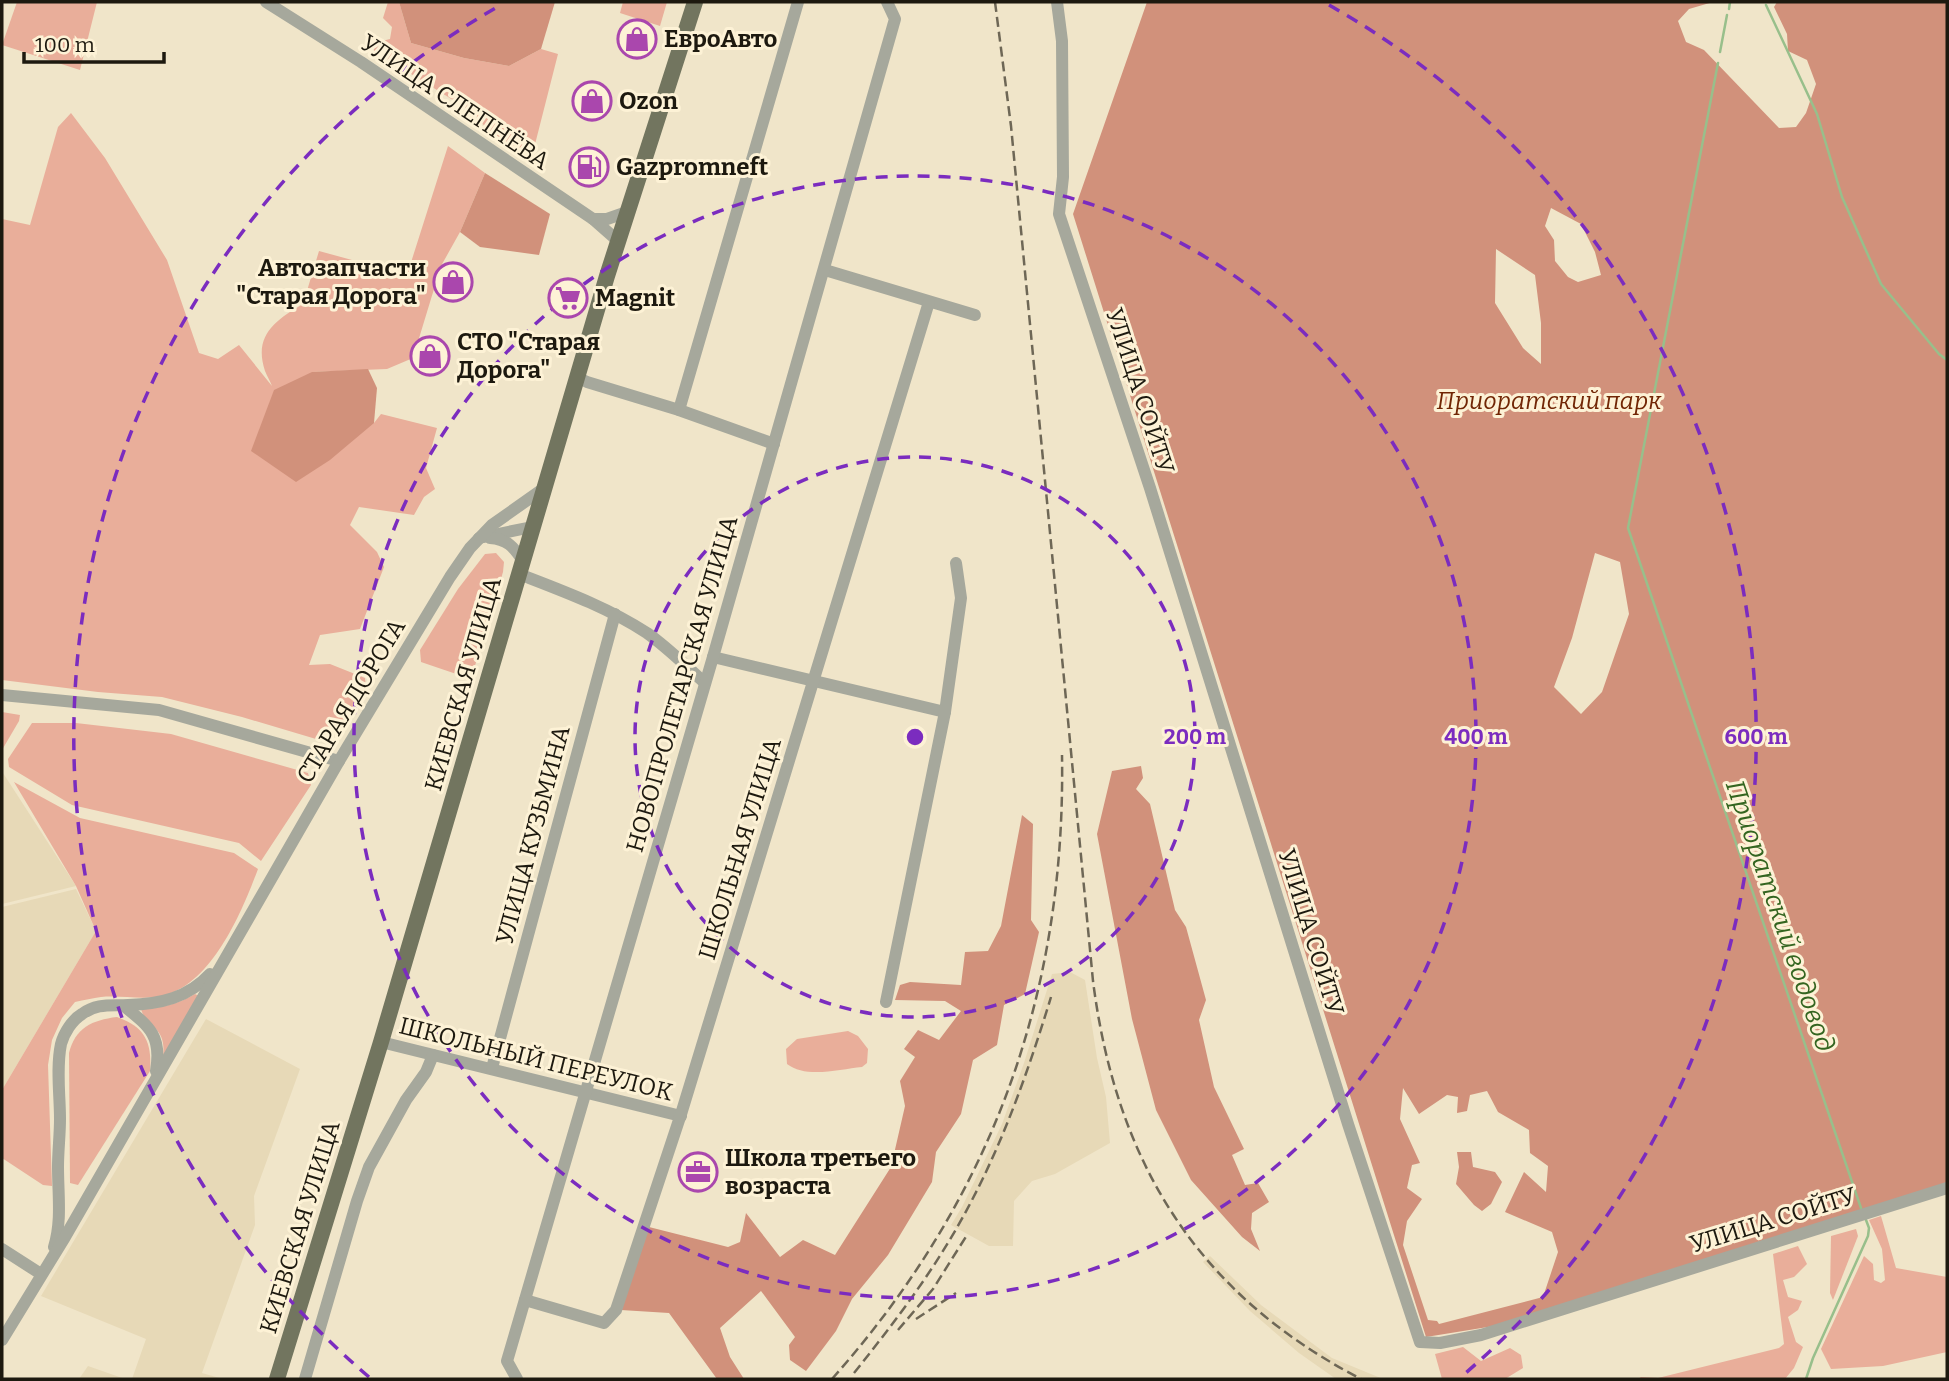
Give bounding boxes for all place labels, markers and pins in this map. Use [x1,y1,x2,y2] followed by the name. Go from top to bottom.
[616,18,658,60] shop icon: ЕвроАвто
[664,25,777,53] place label: ЕвроАвто
[571,80,613,122] shop icon: Ozon
[619,87,679,115] place label: Ozon
[568,146,610,188] fuel station icon: Gazpromneft
[616,153,769,181] place label: Gazpromneft
[236,254,426,310] place label: Автозапчасти "Старая Дорога"
[432,261,474,303] shop icon: Автозапчасти "Старая Дорога"
[547,277,589,319] supermarket icon: Magnit
[595,284,676,312] place label: Magnit
[457,328,600,384] place label: СТО "Старая Дорога"
[409,335,451,377] shop icon: СТО "Старая Дорога"
[903,725,927,749] centre of rings
[725,1144,916,1200] place label: Школа третьего возраста
[677,1151,719,1193] office icon: Школа третьего возраста

